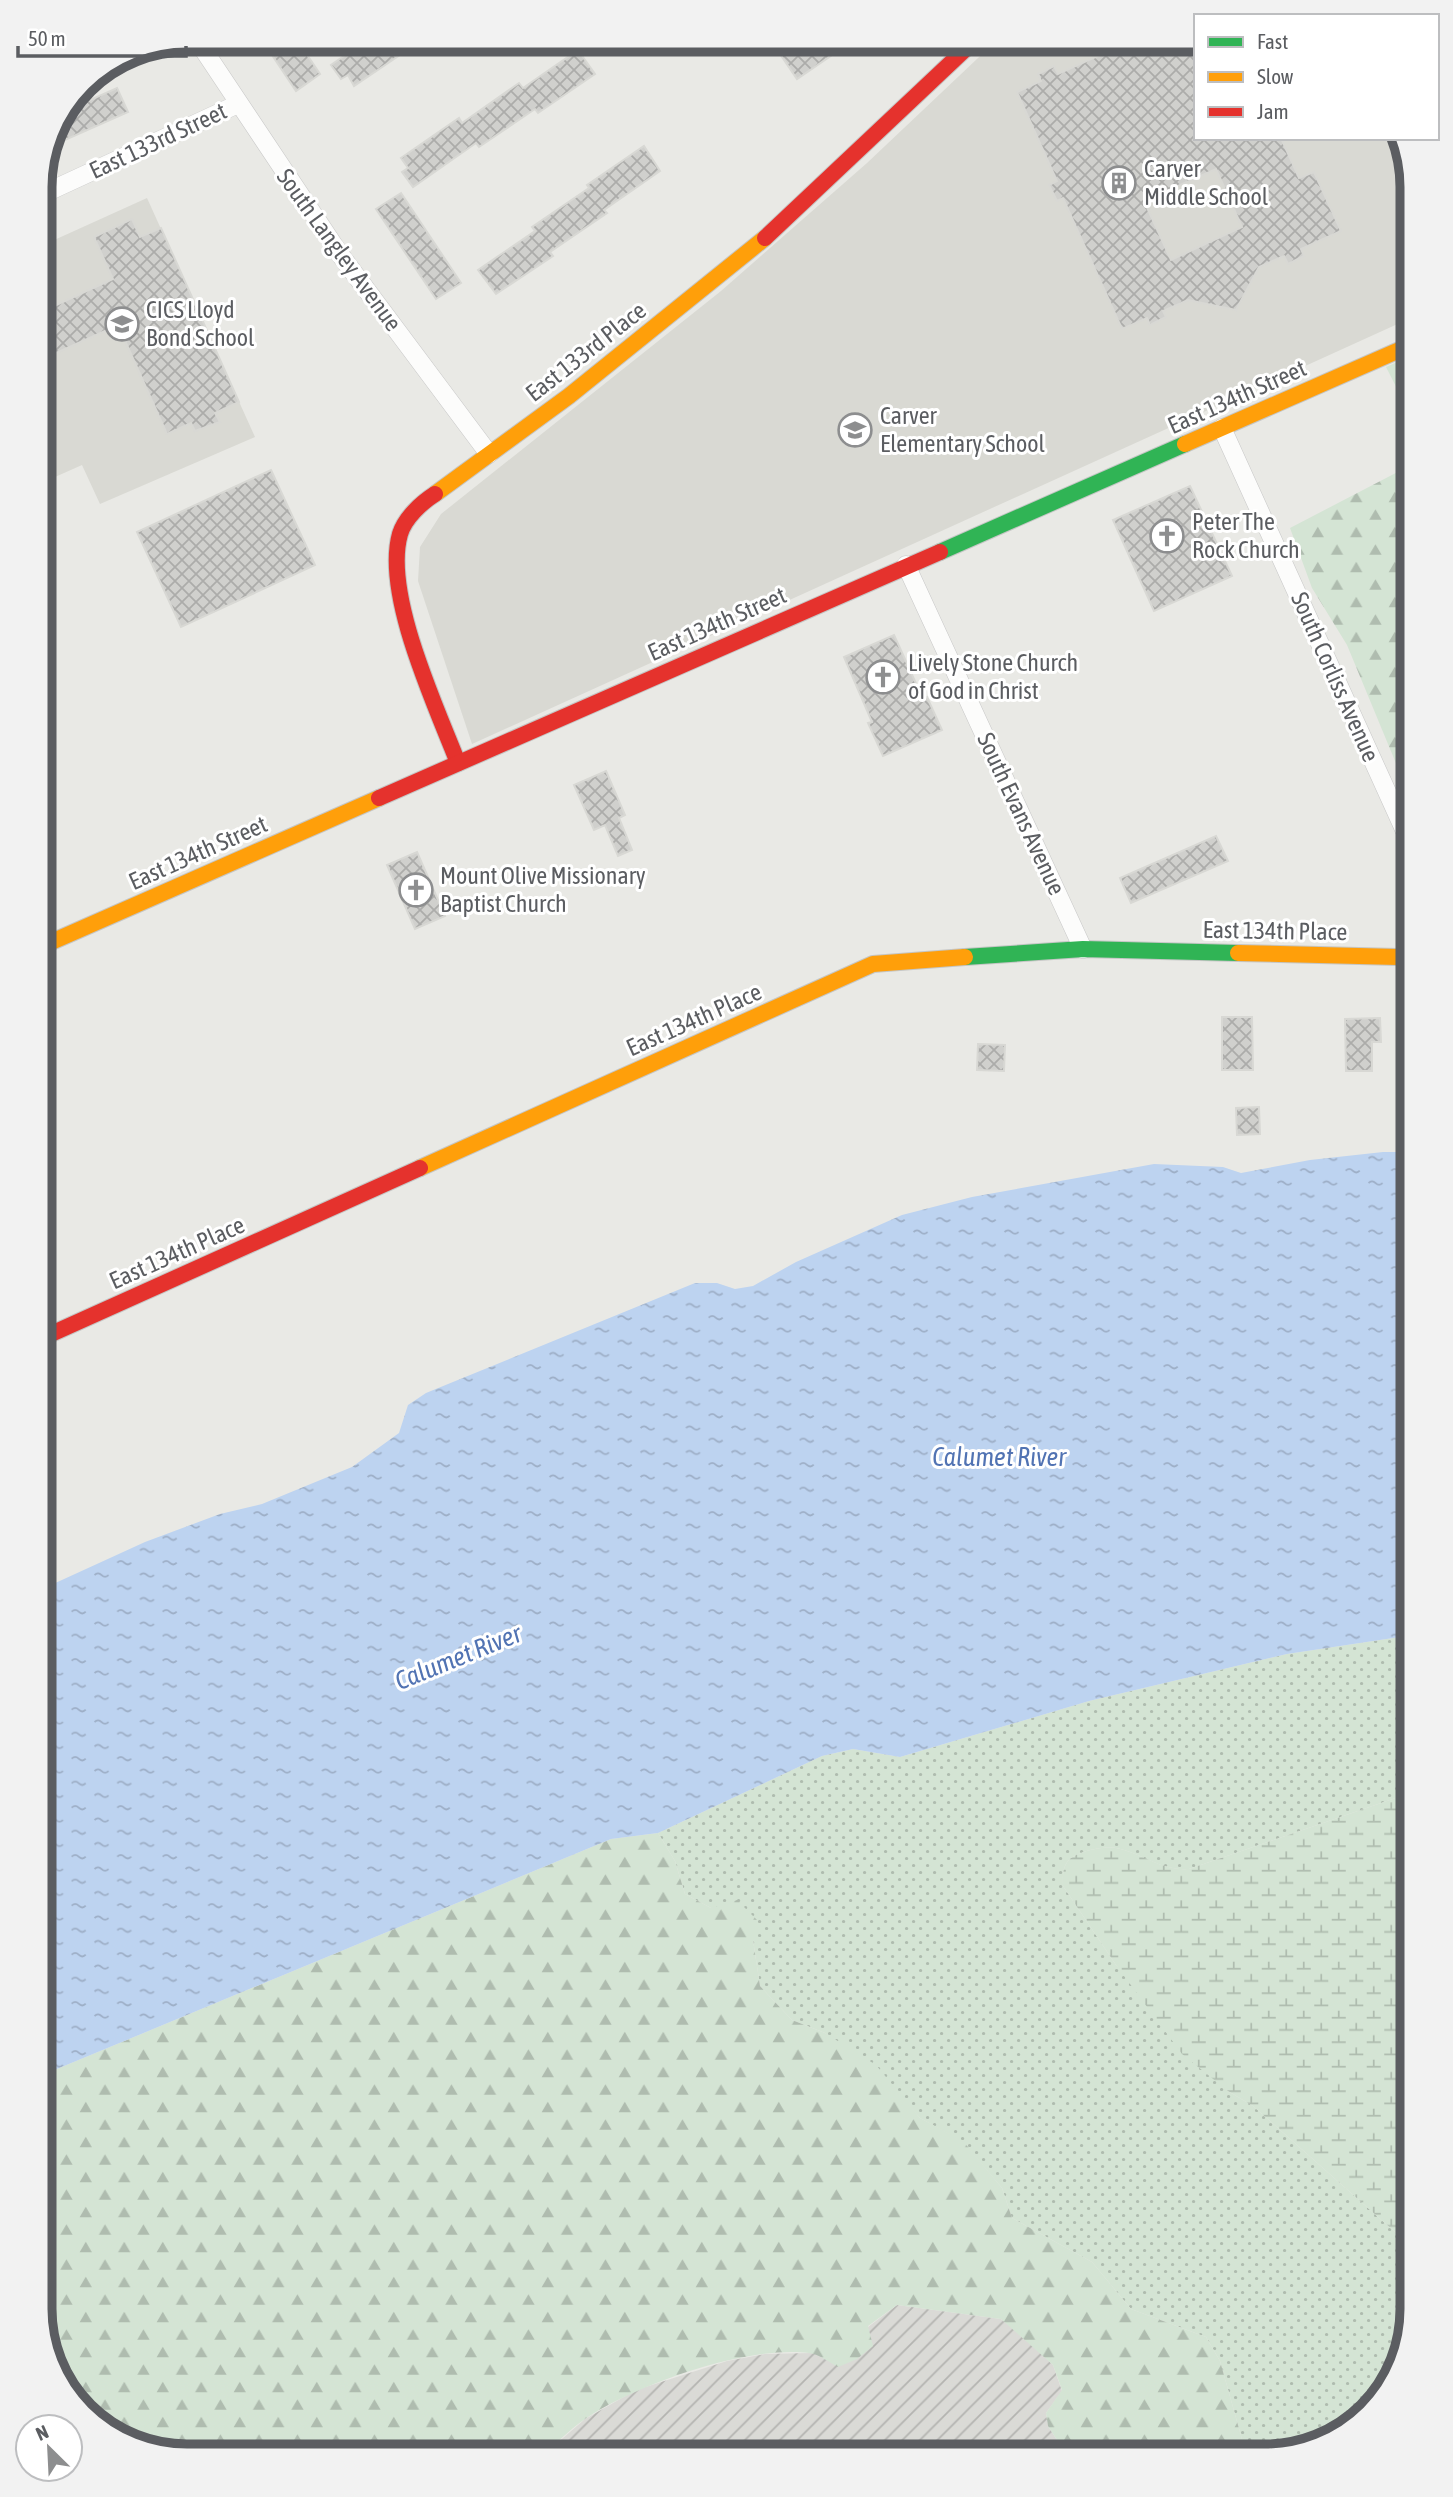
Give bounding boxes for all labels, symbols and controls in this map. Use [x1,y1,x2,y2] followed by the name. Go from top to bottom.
[18,14,186,58] scale bar
[1194,14,1439,140] legend
[28,26,66,50] text: 50 m
[1257,29,1288,53] text: Fast
[1257,64,1294,88] text: Slow
[85,97,231,184] street label: East 133rd Street
[1257,99,1289,123] text: Jam
[1144,155,1269,210] place label: Carver Middle School
[272,163,407,336] street label: South Langley Avenue
[1100,164,1138,202] building icon: Carver Middle School
[146,296,255,351] place label: CICS Lloyd Bond School
[520,296,651,407] street label: East 133rd Place
[103,305,141,343] school or university icon: CICS Lloyd Bond School
[1164,354,1310,439] street label: East 134th Street
[880,402,1046,457] place label: Carver Elementary School
[836,411,874,449] school or university icon: Carver Elementary School
[1192,508,1300,563] place label: Peter The Rock Church
[1148,517,1186,555] church icon: Peter The Rock Church
[644,581,790,666] street label: East 134th Street
[1286,588,1385,766] street label: South Corliss Avenue
[908,649,1078,704] place label: Lively Stone Church of God in Christ
[864,658,902,696] church icon: Lively Stone Church of God in Christ
[972,728,1071,899] street label: South Evans Avenue
[125,810,271,895] street label: East 134th Street
[440,862,646,917] place label: Mount Olive Missionary Baptist Church
[397,871,435,909] church icon: Mount Olive Missionary Baptist Church
[1202,916,1348,945] street label: East 134th Place
[622,978,765,1061] street label: East 134th Place
[105,1211,248,1294] street label: East 134th Place
[932,1442,1067,1472] water label: Calumet River
[390,1618,527,1696] water label: Calumet River
[14,2413,84,2483] north arrow
[32,2420,52,2445] text: N

